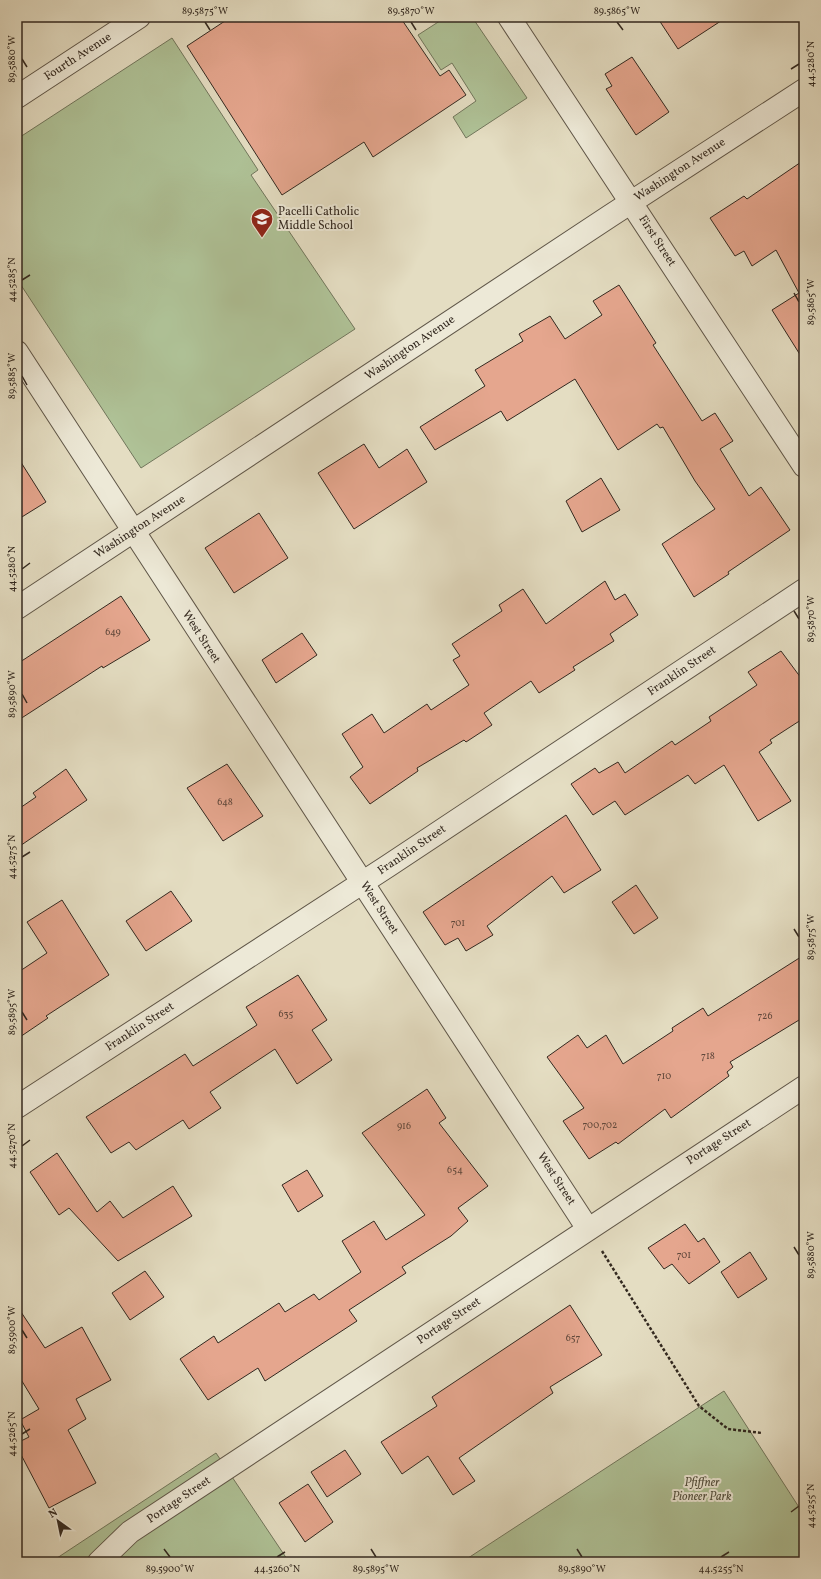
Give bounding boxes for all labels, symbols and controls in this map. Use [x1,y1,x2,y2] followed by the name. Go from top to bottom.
[182,4,228,18] text: 89.5875°W
[388,4,434,18] text: 89.5870°W
[594,4,640,18] text: 89.5865°W
[41,29,115,85] street label: Fourth Avenue
[5,35,19,83] text: 89.5880°W
[804,40,818,87] text: 44.5280°N
[631,134,729,205] street label: Washington Avenue
[278,204,359,234] place label: Pacelli Catholic Middle School
[249,206,275,239] school or university icon: Pacelli Catholic Middle School
[634,212,680,270] street label: First Street
[5,257,19,303] text: 44.5285°N
[804,279,818,325] text: 89.5865°W
[362,312,459,384] street label: Washington Avenue
[5,353,19,399] text: 89.5885°W
[91,491,189,562] street label: Washington Avenue
[5,545,19,592] text: 44.5280°N
[804,596,818,642] text: 89.5870°W
[178,607,224,667] street label: West Street
[105,625,121,639] house number: 649
[645,642,719,700] street label: Franklin Street
[5,670,19,718] text: 89.5890°W
[217,795,233,809] house number: 648
[375,821,449,879] street label: Franklin Street
[5,834,19,879] text: 44.5275°N
[356,878,402,938] street label: West Street
[804,914,818,960] text: 89.5875°W
[451,916,465,930] house number: 701
[5,989,19,1035] text: 89.5895°W
[102,999,178,1055] street label: Franklin Street
[279,1007,294,1021] house number: 635
[757,1009,773,1023] house number: 726
[701,1049,715,1063] house number: 718
[657,1069,671,1083] house number: 710
[684,1115,754,1169] street label: Portage Street
[583,1118,617,1132] house number: 700,702
[397,1119,411,1133] house number: 916
[5,1123,19,1169] text: 44.5270°N
[533,1149,579,1209] street label: West Street
[447,1163,463,1177] house number: 654
[804,1231,818,1279] text: 89.5880°W
[677,1248,691,1262] house number: 701
[414,1294,484,1348] street label: Portage Street
[5,1306,19,1354] text: 89.5900°W
[566,1331,581,1345] house number: 657
[5,1411,19,1457] text: 44.5265°N
[144,1473,214,1527] street label: Portage Street
[672,1475,732,1505] park label: Pfiffner Pioneer Park
[804,1483,818,1529] text: 44.5255°N
[38,1501,78,1541] north arrow
[46,1505,61,1522] text: N
[146,1562,194,1576] text: 89.5900°W
[254,1562,301,1576] text: 44.5260°N
[353,1562,399,1576] text: 89.5895°W
[558,1562,606,1576] text: 89.5890°W
[698,1562,744,1576] text: 44.5255°N

